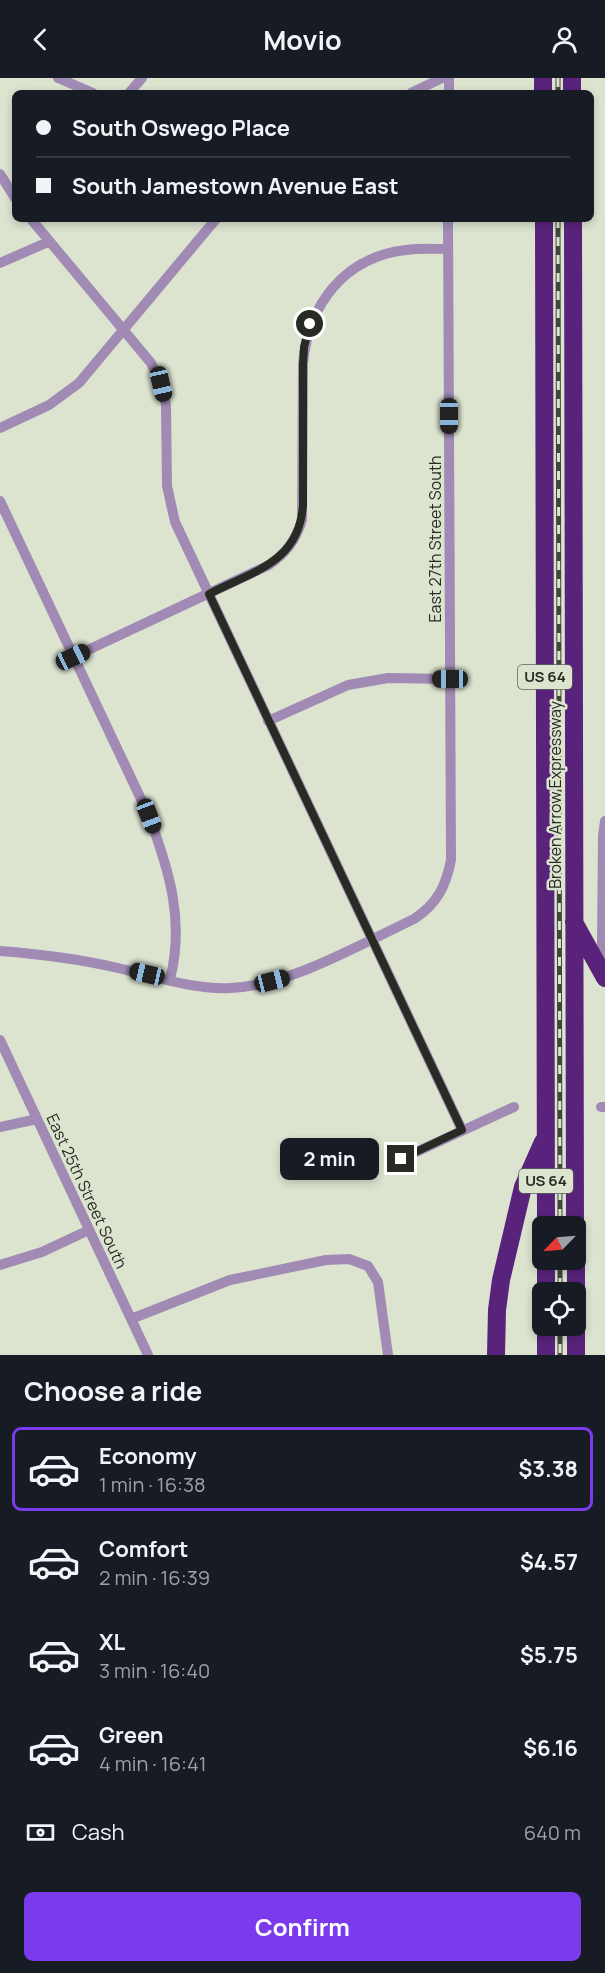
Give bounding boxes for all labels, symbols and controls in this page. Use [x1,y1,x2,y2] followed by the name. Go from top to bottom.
[263,21,342,58] text: Movio
[24,23,57,56] icon: back
[548,23,581,56] icon: person
[72,113,290,143] text: South Oswego Place
[72,171,399,201] text: South Jamestown Avenue East
[296,310,323,337] route start
[148,364,174,404] car
[440,398,458,434] car
[424,455,446,623] street label: East 27th Street South
[53,641,93,673] car
[518,665,572,689] road number: US 64
[432,670,468,688] car
[544,701,566,889] street label: Broken Arrow Expressway
[134,796,164,836] car
[127,961,167,987] car
[252,968,292,994] car
[41,1110,133,1272] street label: East 25th Street South
[281,1138,380,1180] callout: 2 min
[303,1145,356,1172] text: 2 min
[387,1145,414,1172] route end
[519,1169,573,1193] road number: US 64
[532,1216,586,1270] north arrow
[532,1216,586,1336] map controls
[532,1282,586,1336] button: locate
[24,1372,202,1409] text: Choose a ride
[99,1441,197,1471] text: Economy
[27,1442,81,1496] icon: car
[518,1454,578,1484] text: $3.38
[99,1471,206,1498] text: 1 min · 16:38
[99,1534,188,1564] text: Comfort
[27,1535,81,1589] icon: car
[520,1547,578,1577] text: $4.57
[99,1564,210,1591] text: 2 min · 16:39
[99,1627,125,1657] text: XL
[27,1628,81,1682] icon: car
[520,1640,578,1670] text: $5.75
[99,1657,210,1684] text: 3 min · 16:40
[99,1720,164,1750] text: Green
[27,1721,81,1775] icon: car
[523,1733,578,1763] text: $6.16
[99,1750,207,1777] text: 4 min · 16:41
[24,1816,57,1849] icon: cash
[72,1817,125,1847] text: Cash
[524,1819,581,1846] text: 640 m
[24,1892,581,1961] button: Confirm

